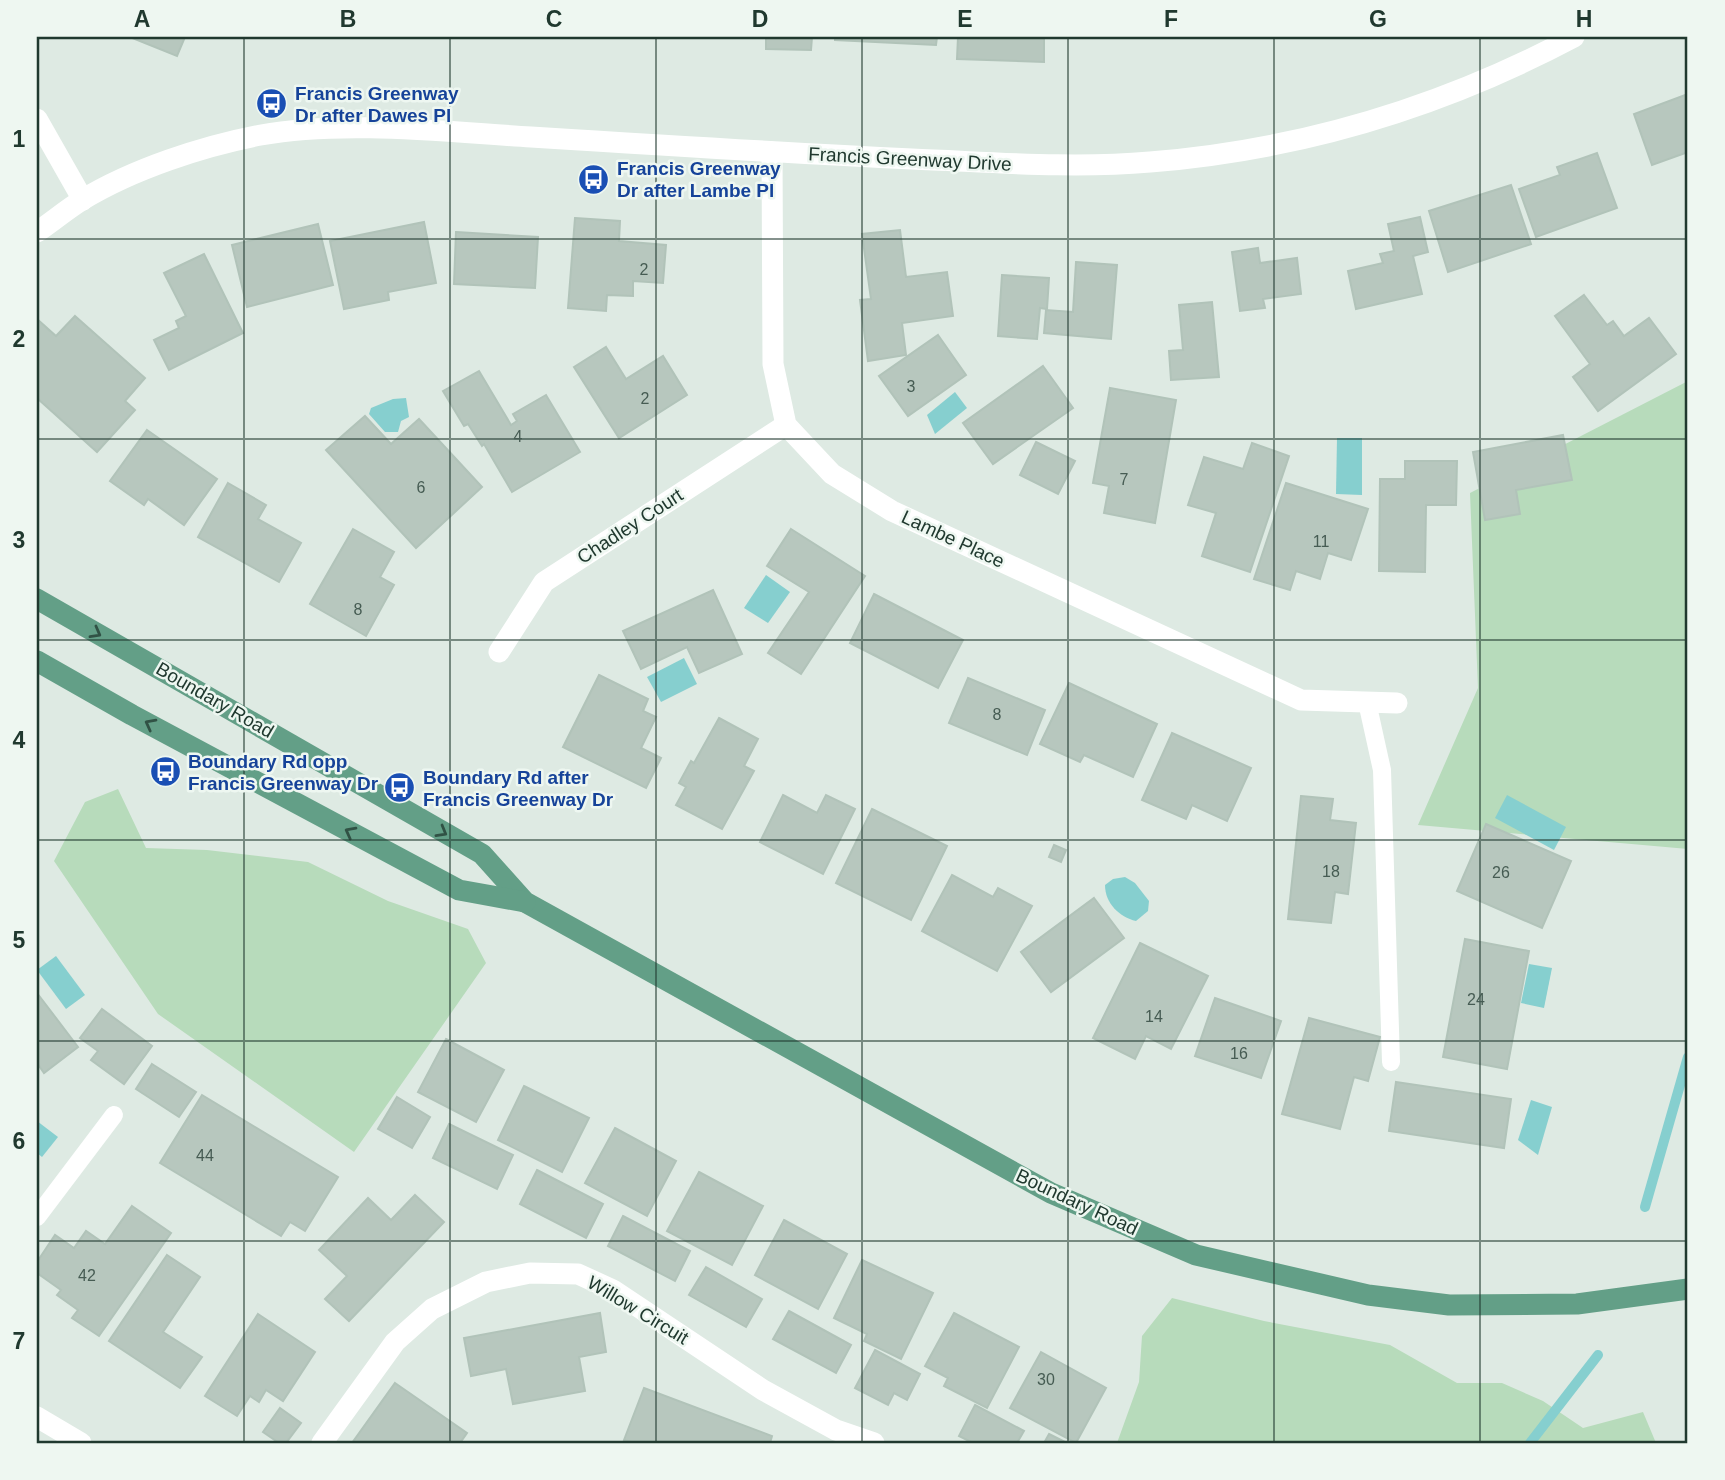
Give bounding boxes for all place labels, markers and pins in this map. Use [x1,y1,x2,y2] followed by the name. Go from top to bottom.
[295,83,459,126] place label: Francis Greenway Dr after Dawes Pl
[255,87,289,121] bus stop icon: Francis Greenway Dr after Dawes Pl
[617,158,781,201] place label: Francis Greenway Dr after Lambe Pl
[577,162,611,196] bus stop icon: Francis Greenway Dr after Lambe Pl
[188,751,379,794] place label: Boundary Rd opp Francis Greenway Dr
[148,755,182,789] bus stop icon: Boundary Rd opp Francis Greenway Dr
[423,767,614,810] place label: Boundary Rd after Francis Greenway Dr
[383,771,417,805] bus stop icon: Boundary Rd after Francis Greenway Dr

